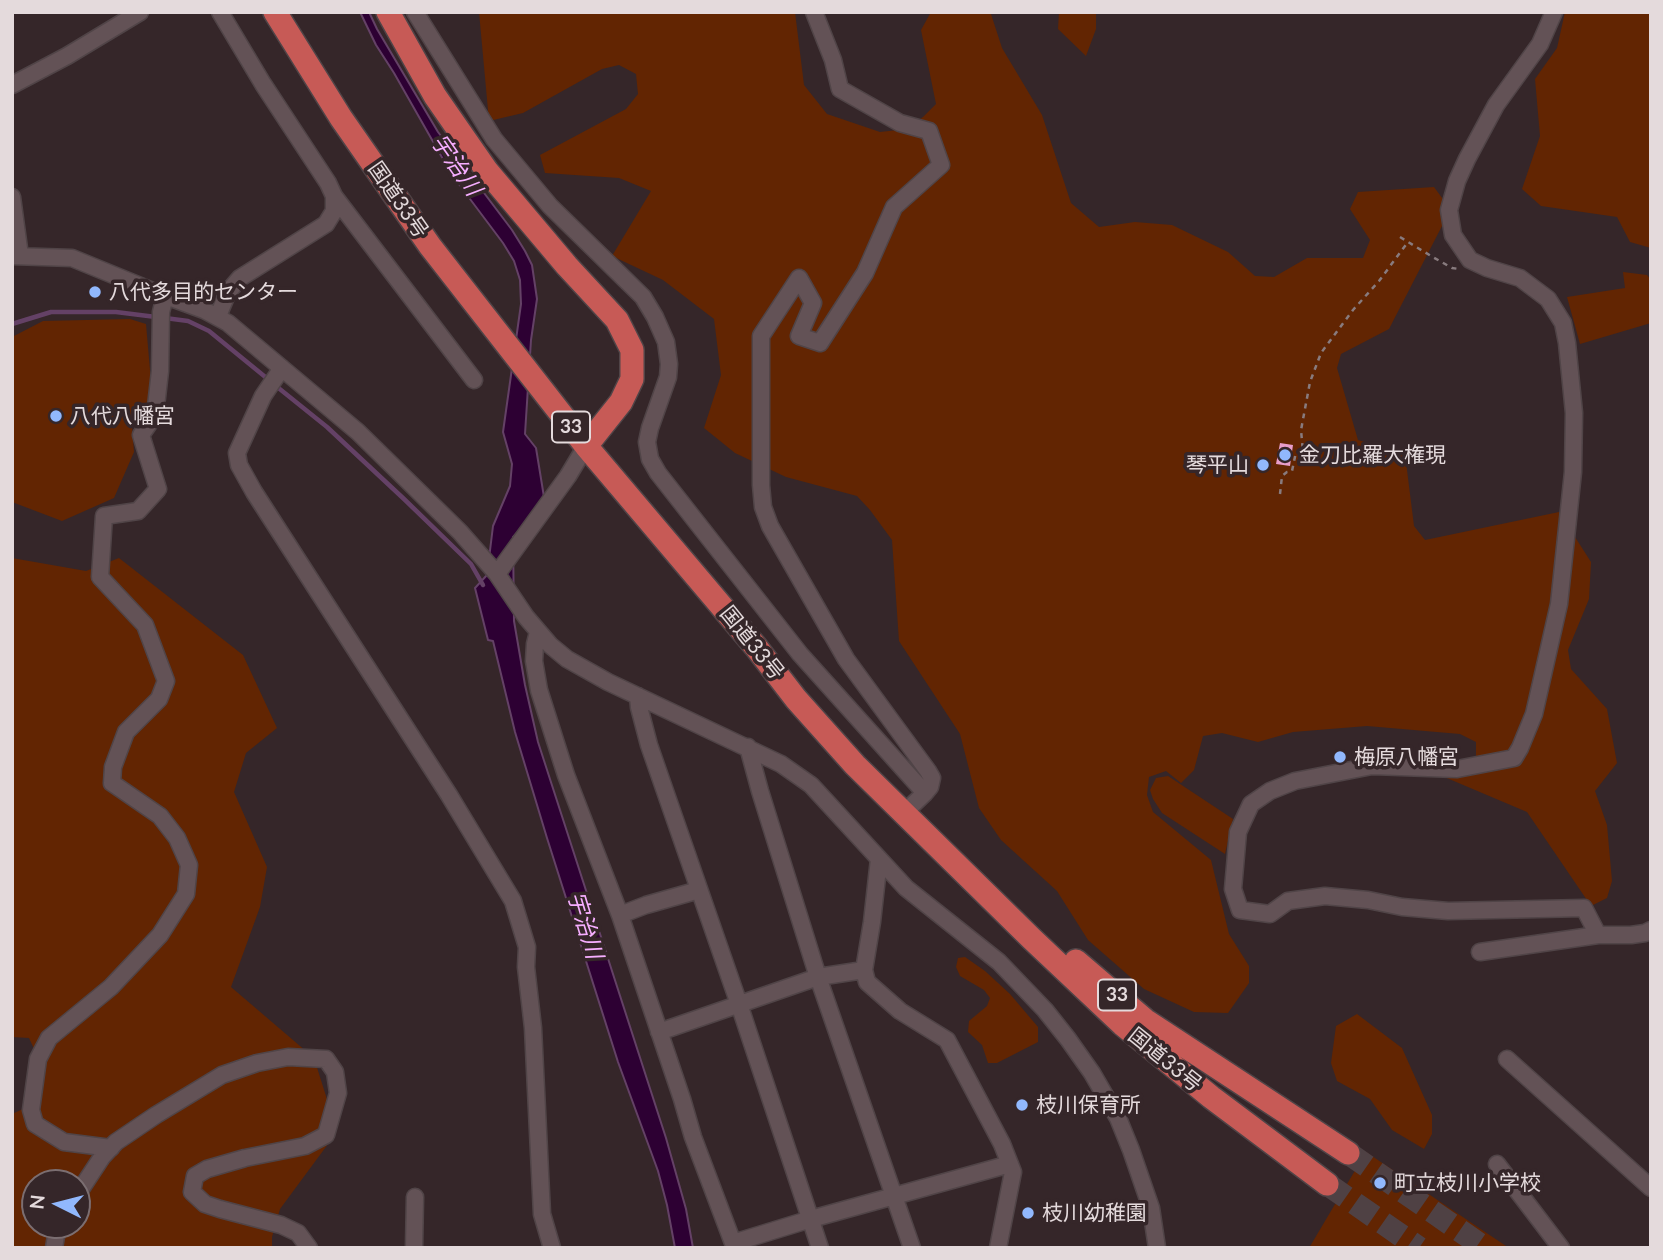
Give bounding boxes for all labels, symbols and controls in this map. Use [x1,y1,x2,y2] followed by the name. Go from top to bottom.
[425,129,487,201] water label: 宇治川
[363,157,433,243] street label: 国道33号
[109,279,298,305] place label: 八代多目的センター
[87,284,103,300] marker: 八代多目的センター
[70,403,175,429] place label: 八代八幡宮
[48,408,64,424] marker: 八代八幡宮
[552,412,590,442] road number: 33
[1299,442,1446,468] place label: 金刀比羅大権現
[1277,447,1293,463] marker: 金刀比羅大権現
[1186,452,1249,478] place label: 琴平山
[1255,457,1271,473] marker: 琴平山
[715,601,789,685] street label: 国道33号
[1354,744,1459,770] place label: 梅原八幡宮
[1332,749,1348,765] marker: 梅原八幡宮
[562,888,608,962] water label: 宇治川
[1098,979,1136,1010] road number: 33
[1123,1023,1207,1097] street label: 国道33号
[1036,1092,1141,1118] place label: 枝川保育所
[1014,1097,1030,1113] marker: 枝川保育所
[21,1169,91,1239] north arrow
[1394,1170,1541,1196] place label: 町立枝川小学校
[1372,1175,1388,1191] marker: 町立枝川小学校
[24,1193,49,1210] text: N
[1042,1200,1147,1226] place label: 枝川幼稚園
[1020,1205,1036,1221] marker: 枝川幼稚園

